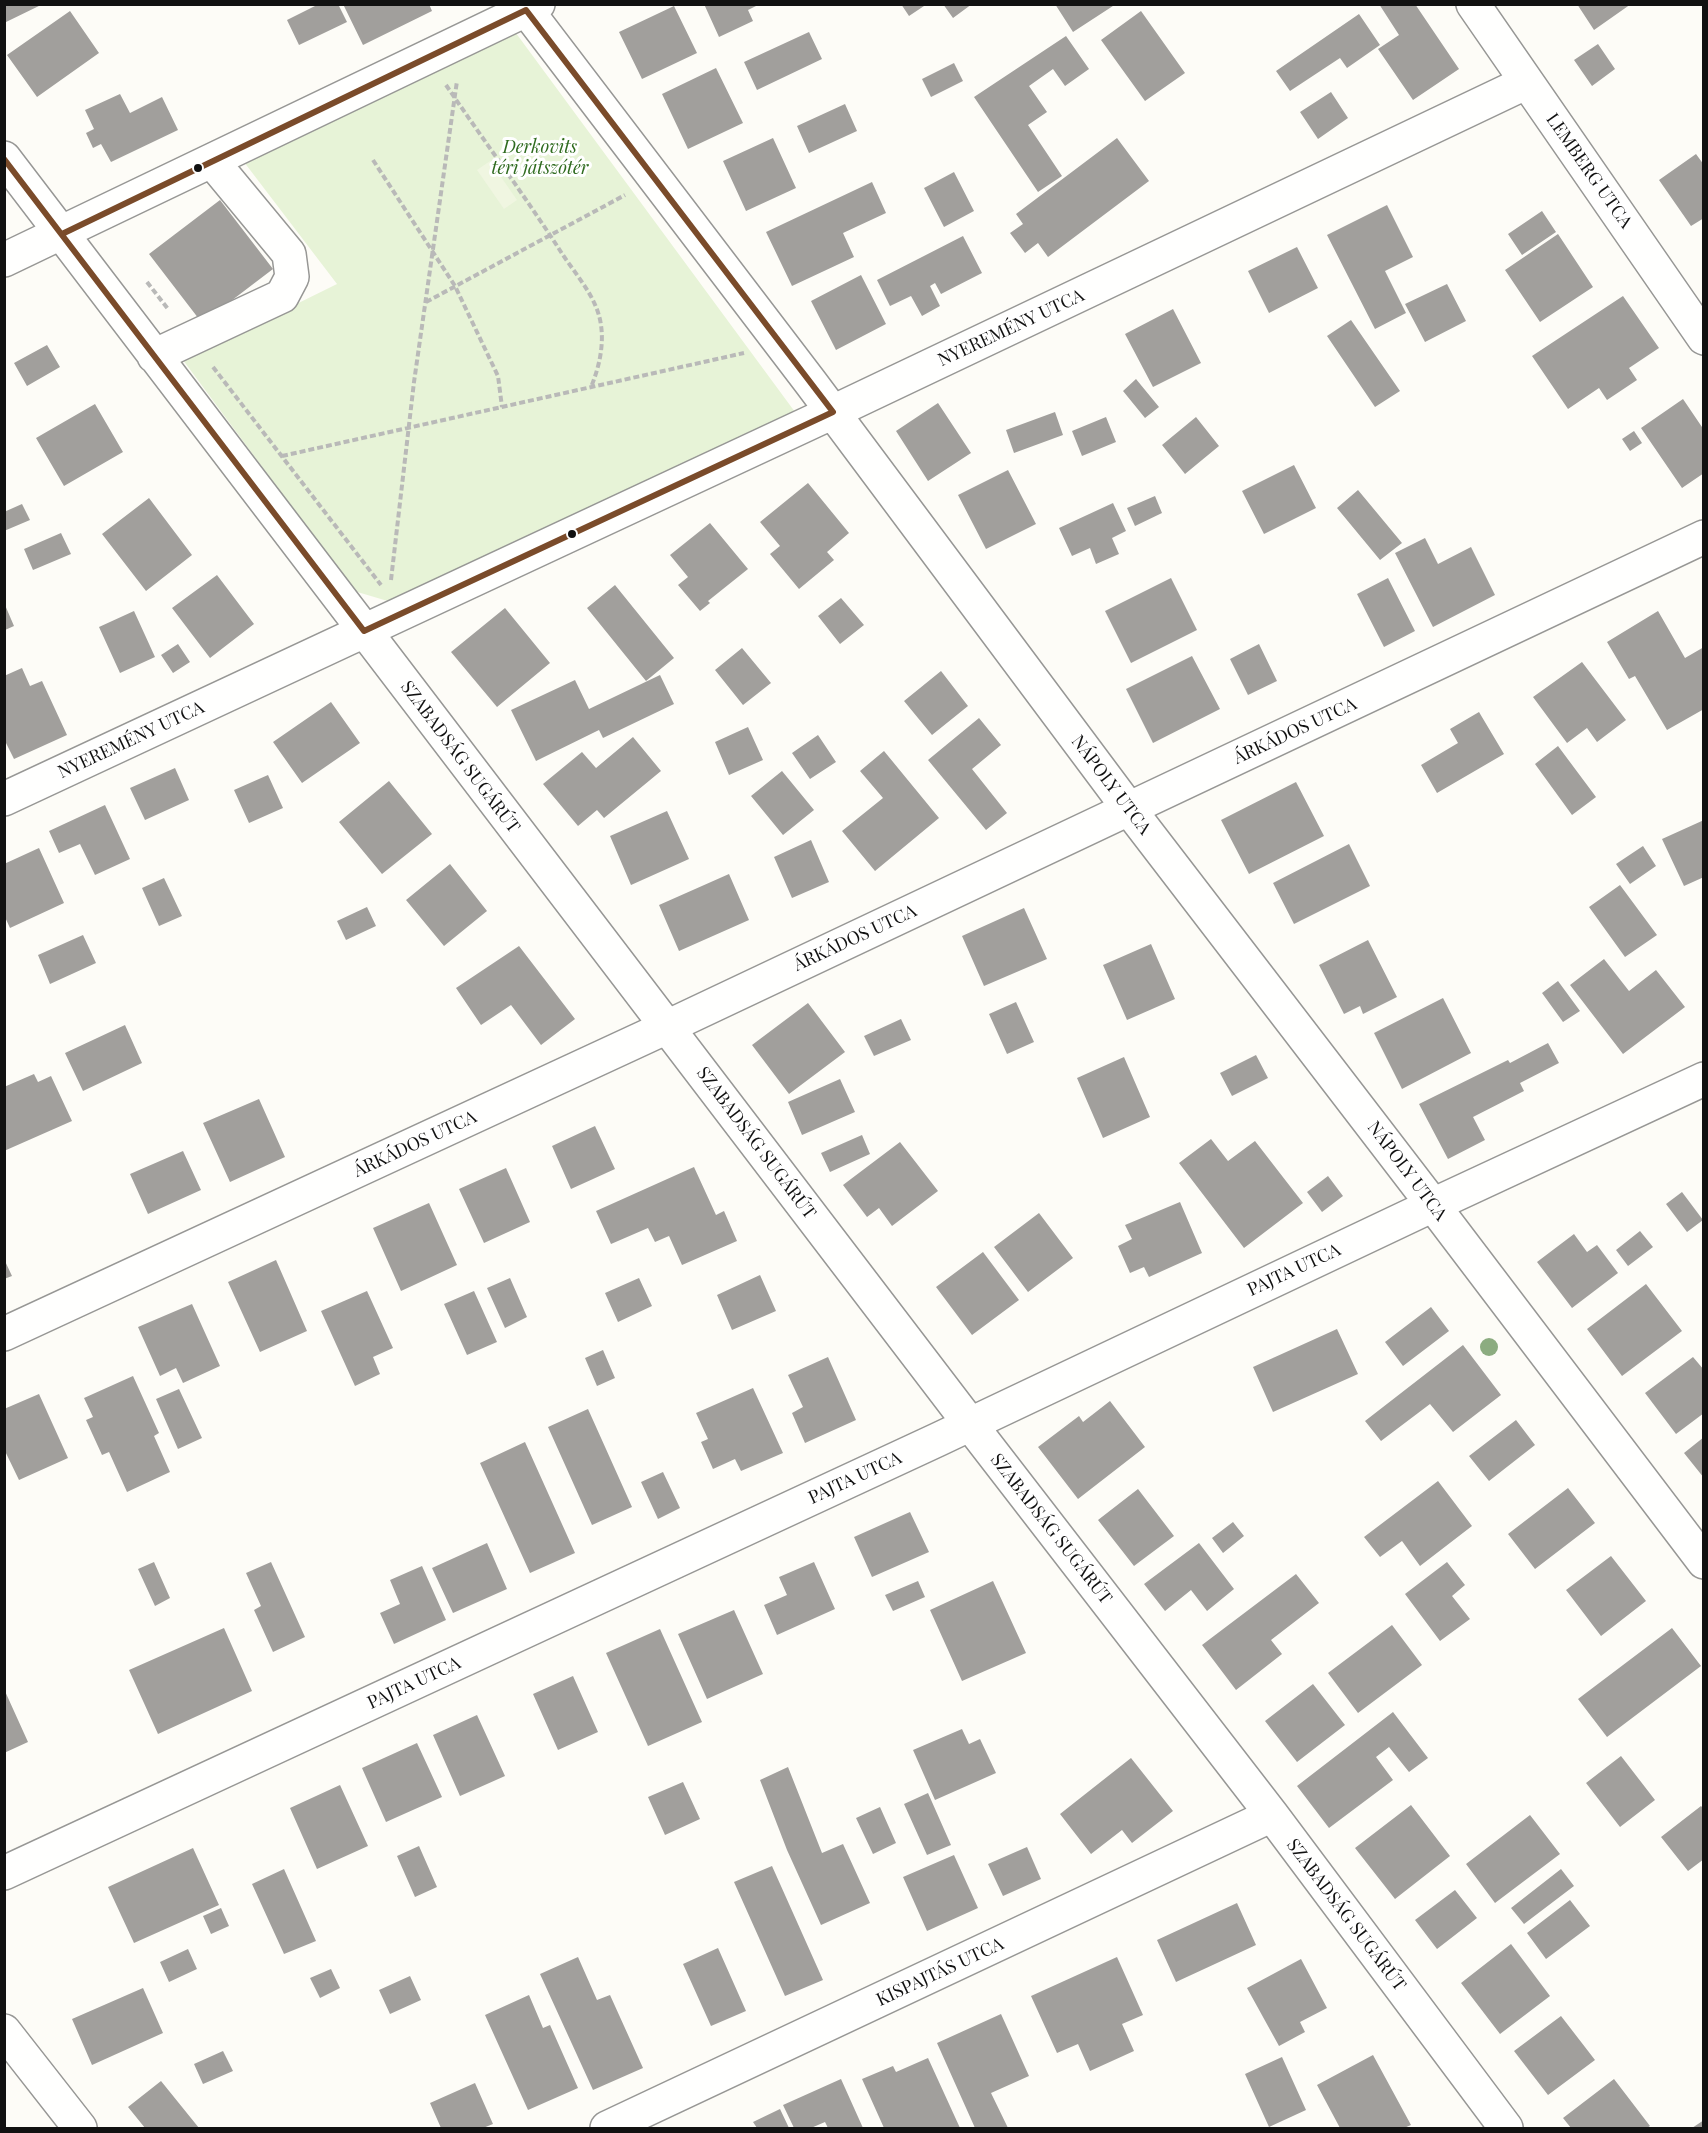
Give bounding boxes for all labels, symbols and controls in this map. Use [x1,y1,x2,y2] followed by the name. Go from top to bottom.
[1541,109,1637,233] street label: LEMBERG UTCA
[492,136,588,178] park label: Derkovits téri játszótér
[192,162,204,174] unlabelled marker
[935,285,1087,371] street label: NYEREMÉNY UTCA
[566,528,578,540] unlabelled marker
[396,677,524,837] street label: SZABADSÁG SUGÁRÚT
[1230,693,1360,769] street label: ÁRKÁDOS UTCA
[55,697,207,783] street label: NYEREMÉNY UTCA
[1067,731,1155,839] street label: NÁPOLY UTCA
[790,900,920,976] street label: ÁRKÁDOS UTCA
[692,1063,820,1223] street label: SZABADSÁG SUGÁRÚT
[350,1106,480,1182] street label: ÁRKÁDOS UTCA
[1363,1117,1451,1225] street label: NÁPOLY UTCA
[1244,1239,1344,1301] street label: PAJTA UTCA
[805,1447,905,1509] street label: PAJTA UTCA
[986,1449,1116,1609] street label: SZABADSÁG SUGÁRÚT
[364,1652,464,1714] street label: PAJTA UTCA
[1282,1835,1410,1995] street label: SZABADSÁG SUGÁRÚT
[873,1933,1007,2011] street label: KISPAJTÁS UTCA

